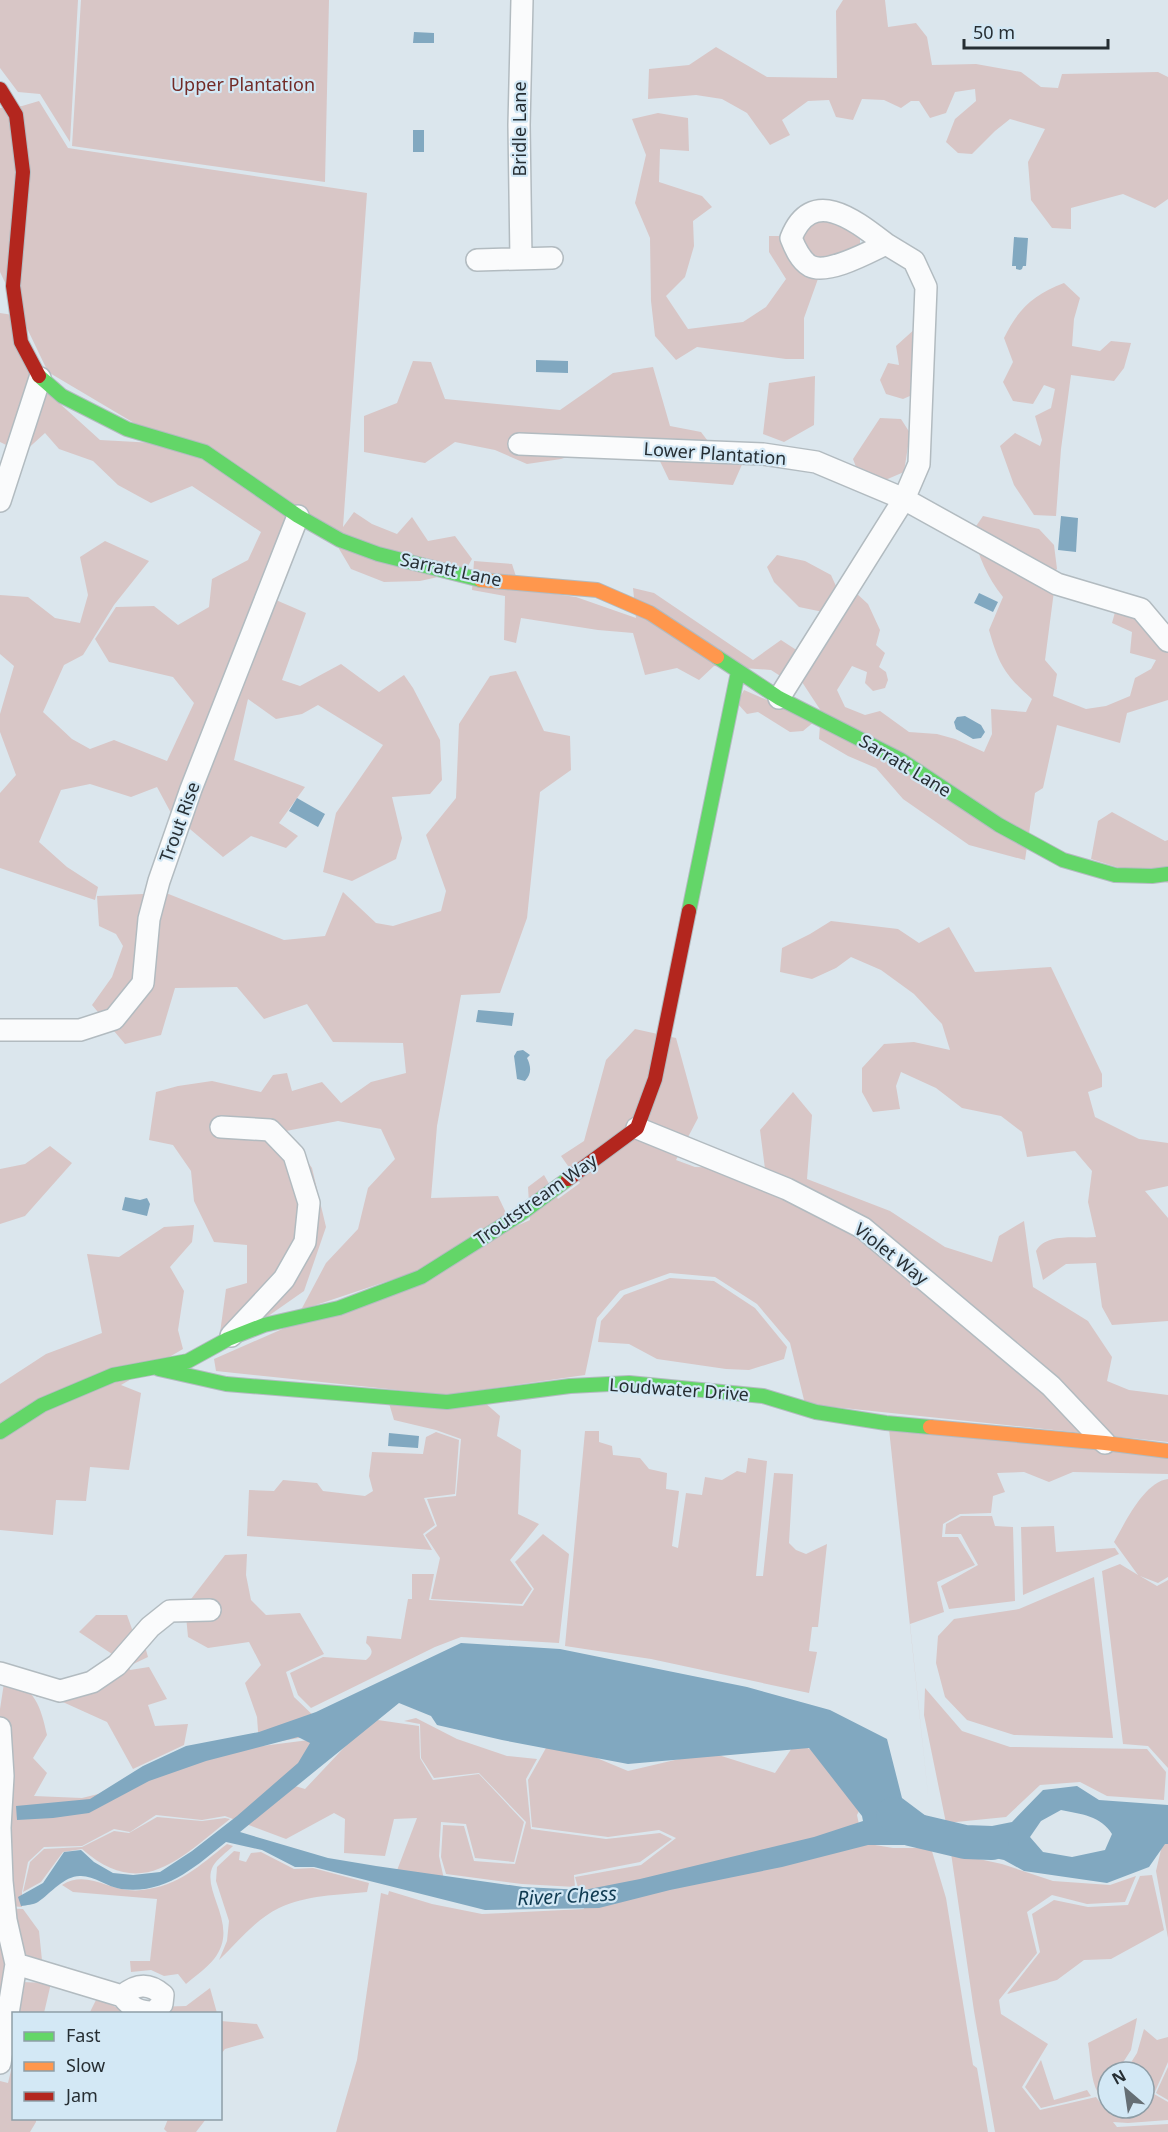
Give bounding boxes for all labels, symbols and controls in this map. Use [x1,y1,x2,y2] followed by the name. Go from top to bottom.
[964,12,1108,50] scale bar
[973,20,1015,44] text: 50 m
[171,72,315,96] park label: Upper Plantation
[507,81,531,177] street label: Bridle Lane
[643,436,787,470] street label: Lower Plantation
[398,547,504,591] street label: Sarratt Lane
[855,728,956,802] street label: Sarratt Lane
[153,778,205,865] street label: Trout Rise
[469,1147,602,1250] street label: Troutstream Way
[850,1217,934,1290] street label: Violet Way
[608,1372,750,1406] street label: Loudwater Drive
[516,1879,618,1912] water label: River Chess
[12,2012,222,2120] legend
[66,2023,101,2047] text: Fast
[66,2053,105,2077] text: Slow
[1096,2060,1156,2120] north arrow
[1108,2064,1130,2090] text: N
[64,2083,98,2107] text: Jam

